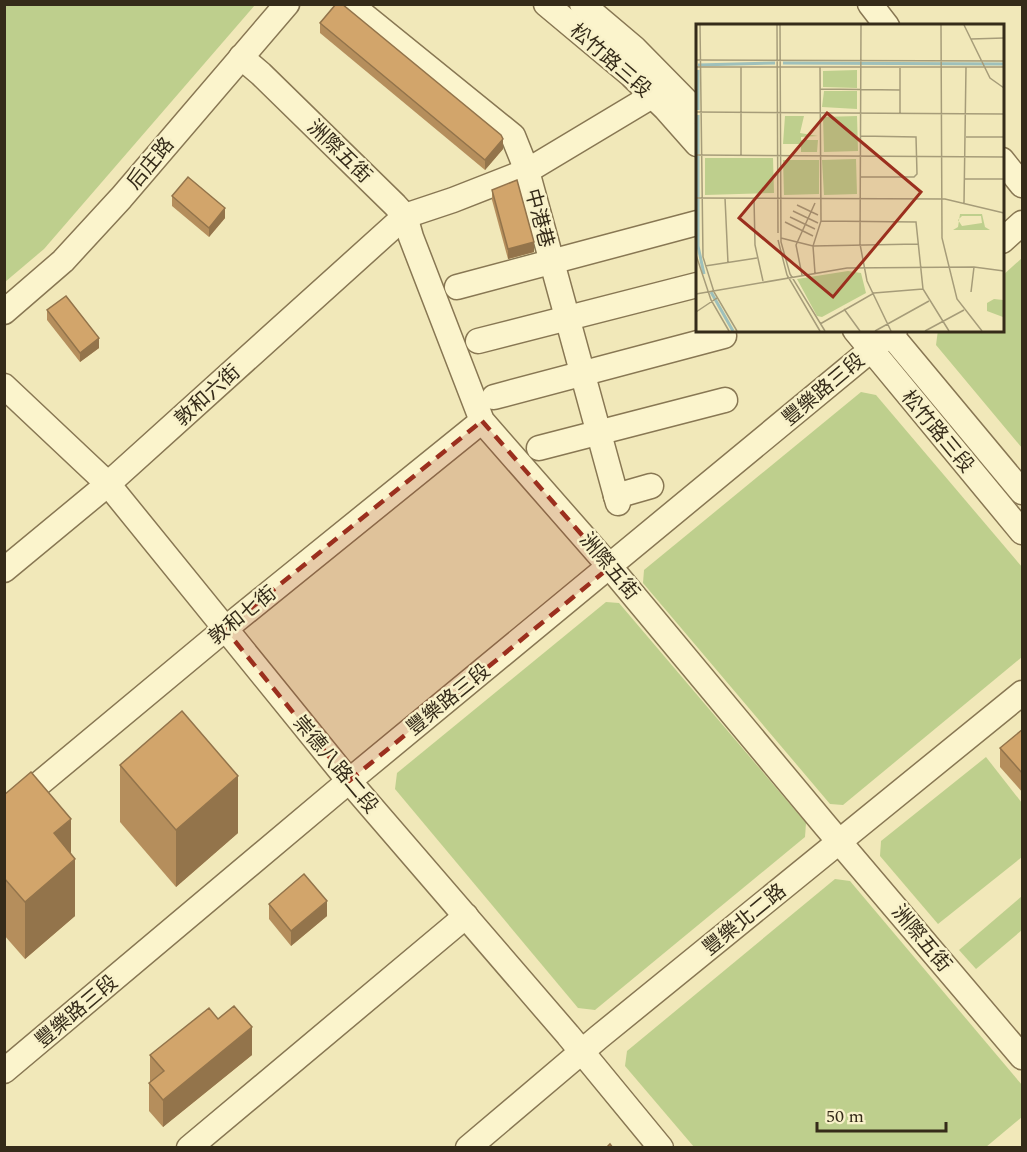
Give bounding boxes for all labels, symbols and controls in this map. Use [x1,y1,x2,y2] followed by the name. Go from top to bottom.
[563,17,658,105] street label: 松竹路三段
[696,24,1003,332] inset map
[300,113,378,190] street label: 洲際五街
[120,131,182,196] street label: 后庄路
[517,185,561,251] street label: 中港巷
[776,346,872,433] street label: 豐樂路三段
[168,358,247,434] street label: 敦和六街
[894,384,981,480] street label: 松竹路三段
[572,526,646,607] street label: 洲際五街
[202,579,283,653] street label: 敦和七街
[400,657,497,743] street label: 豐樂路三段
[285,709,385,820] street label: 崇德八路二段
[696,877,793,963] street label: 豐樂北二路
[884,898,958,979] street label: 洲際五街
[29,968,125,1055] street label: 豐樂路三段
[817,1095,946,1133] scale bar
[826,1103,864,1130] text: 50 m

